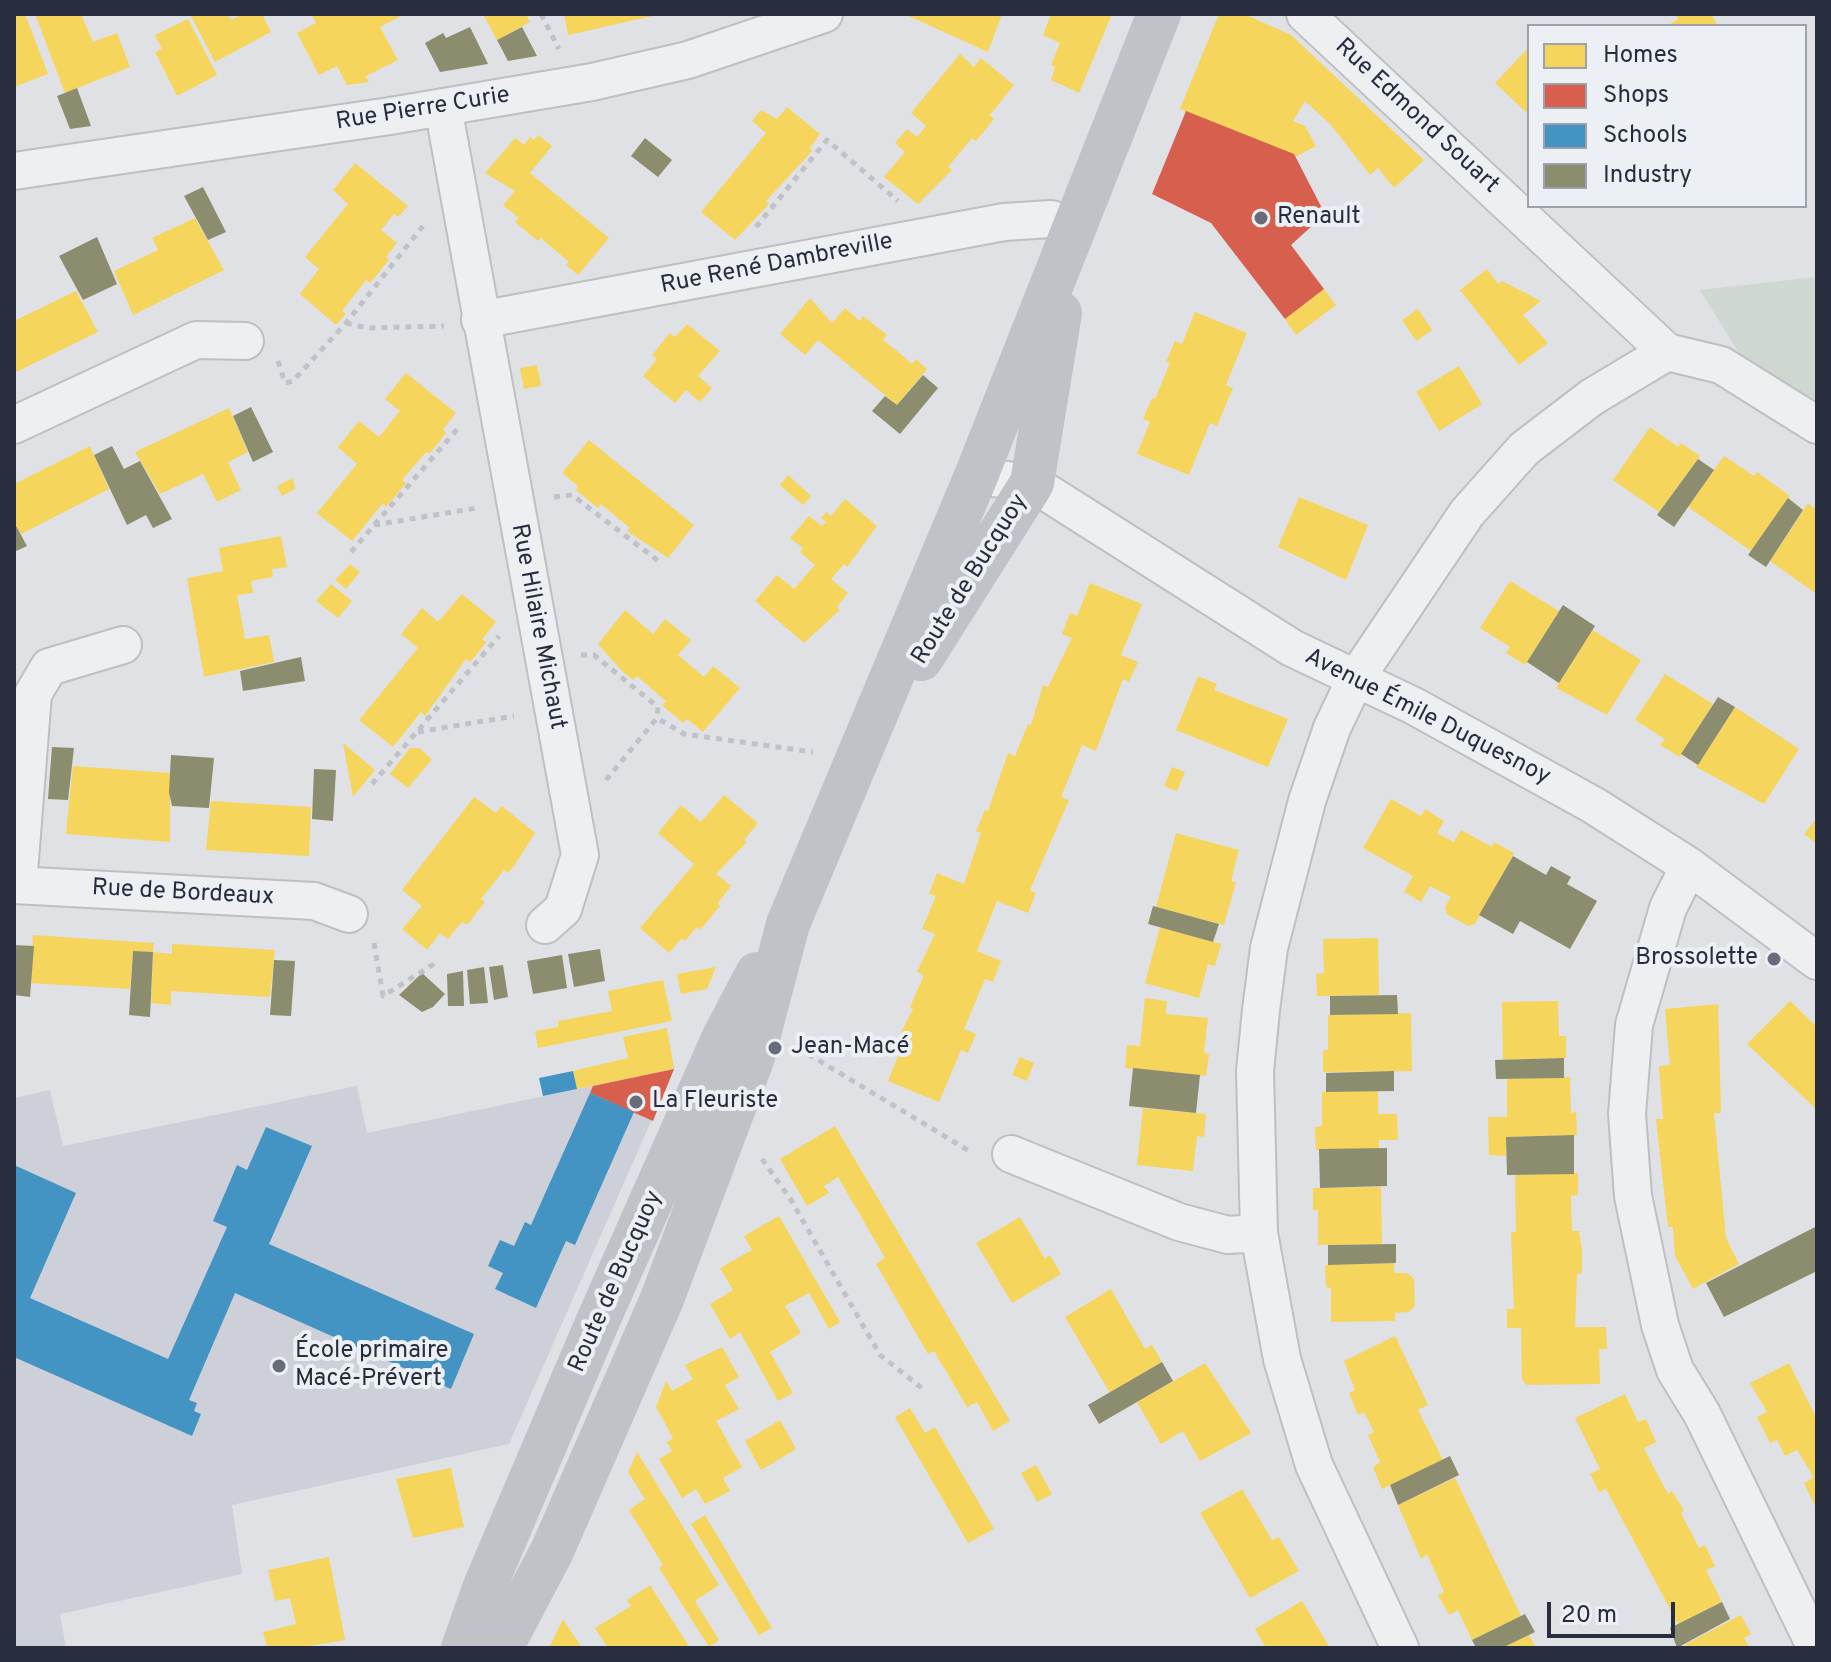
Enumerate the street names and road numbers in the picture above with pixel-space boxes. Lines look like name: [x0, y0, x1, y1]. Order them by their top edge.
street label: Rue Edmond Souart: [1328, 33, 1504, 201]
street label: Rue Pierre Curie: [334, 82, 512, 138]
street label: Rue René Dambreville: [658, 228, 896, 302]
street label: Route de Bucquoy: [907, 489, 1035, 671]
street label: Rue Hilaire Michaut: [503, 522, 571, 732]
street label: Avenue Émile Duquesnoy: [1299, 643, 1555, 793]
street label: Rue de Bordeaux: [91, 875, 275, 913]
street label: Route de Bucquoy: [564, 1187, 670, 1377]

